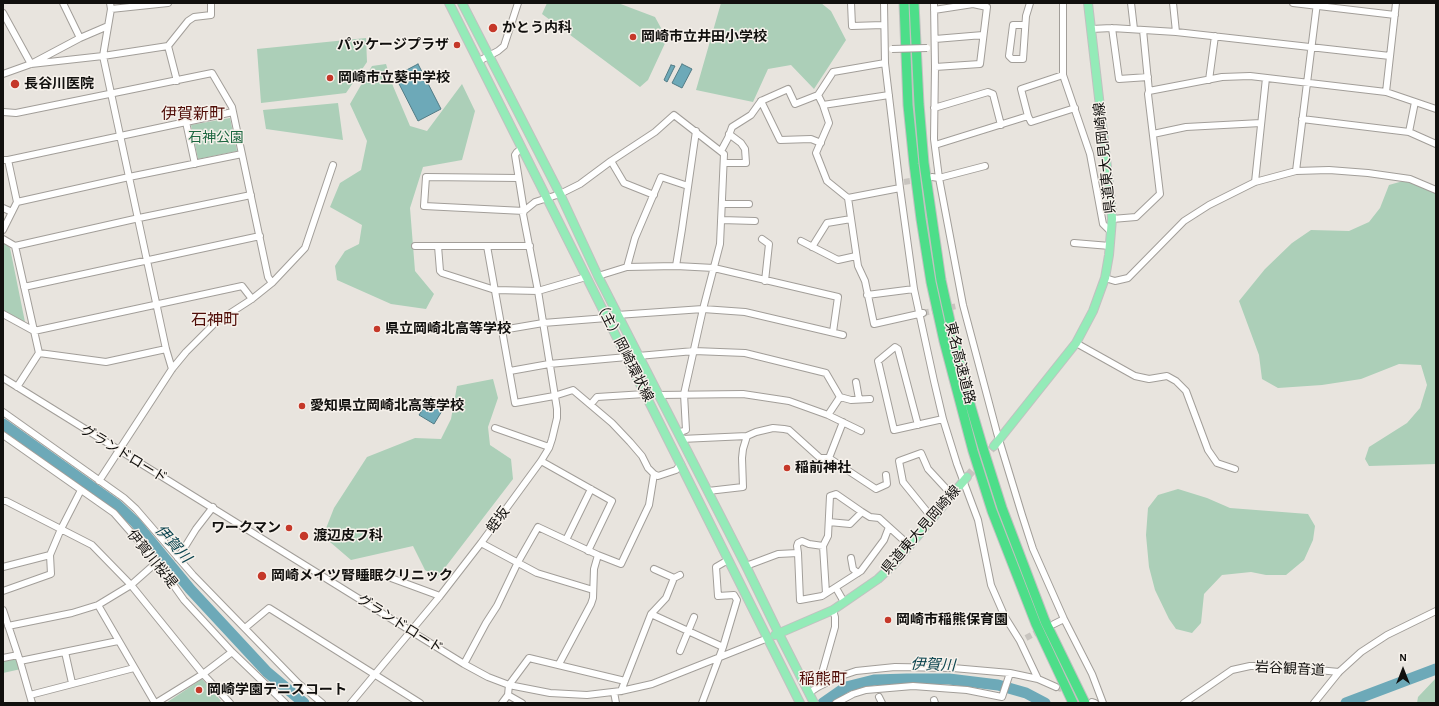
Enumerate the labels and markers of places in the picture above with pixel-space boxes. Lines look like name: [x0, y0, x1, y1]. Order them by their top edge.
place label: かとう内科: [502, 20, 572, 36]
marker: かとう内科: [487, 22, 499, 34]
place label: 岡崎市立井田小学校: [641, 29, 767, 45]
marker: 岡崎市立井田小学校: [628, 32, 638, 42]
place label: パッケージプラザ: [337, 37, 449, 53]
marker: パッケージプラザ: [452, 40, 462, 50]
place label: 岡崎市立葵中学校: [338, 70, 450, 86]
marker: 岡崎市立葵中学校: [325, 73, 335, 83]
place label: 長谷川医院: [24, 76, 94, 92]
marker: 長谷川医院: [9, 78, 21, 90]
place label: 県立岡崎北高等学校: [385, 321, 511, 337]
marker: 県立岡崎北高等学校: [372, 324, 382, 334]
place label: 愛知県立岡崎北高等学校: [310, 398, 464, 414]
marker: 愛知県立岡崎北高等学校: [297, 401, 307, 411]
place label: 稲前神社: [795, 460, 851, 476]
marker: 稲前神社: [782, 463, 792, 473]
place label: ワークマン: [211, 520, 281, 536]
marker: ワークマン: [284, 523, 294, 533]
place label: 渡辺皮フ科: [313, 528, 383, 544]
marker: 渡辺皮フ科: [298, 530, 310, 542]
place label: 岡崎メイツ腎睡眠クリニック: [271, 568, 453, 584]
marker: 岡崎メイツ腎睡眠クリニック: [256, 570, 268, 582]
place label: 岡崎市稲熊保育園: [896, 612, 1008, 628]
marker: 岡崎市稲熊保育園: [883, 615, 893, 625]
place label: 岡崎学園テニスコート: [207, 682, 347, 698]
marker: 岡崎学園テニスコート: [194, 685, 204, 695]

